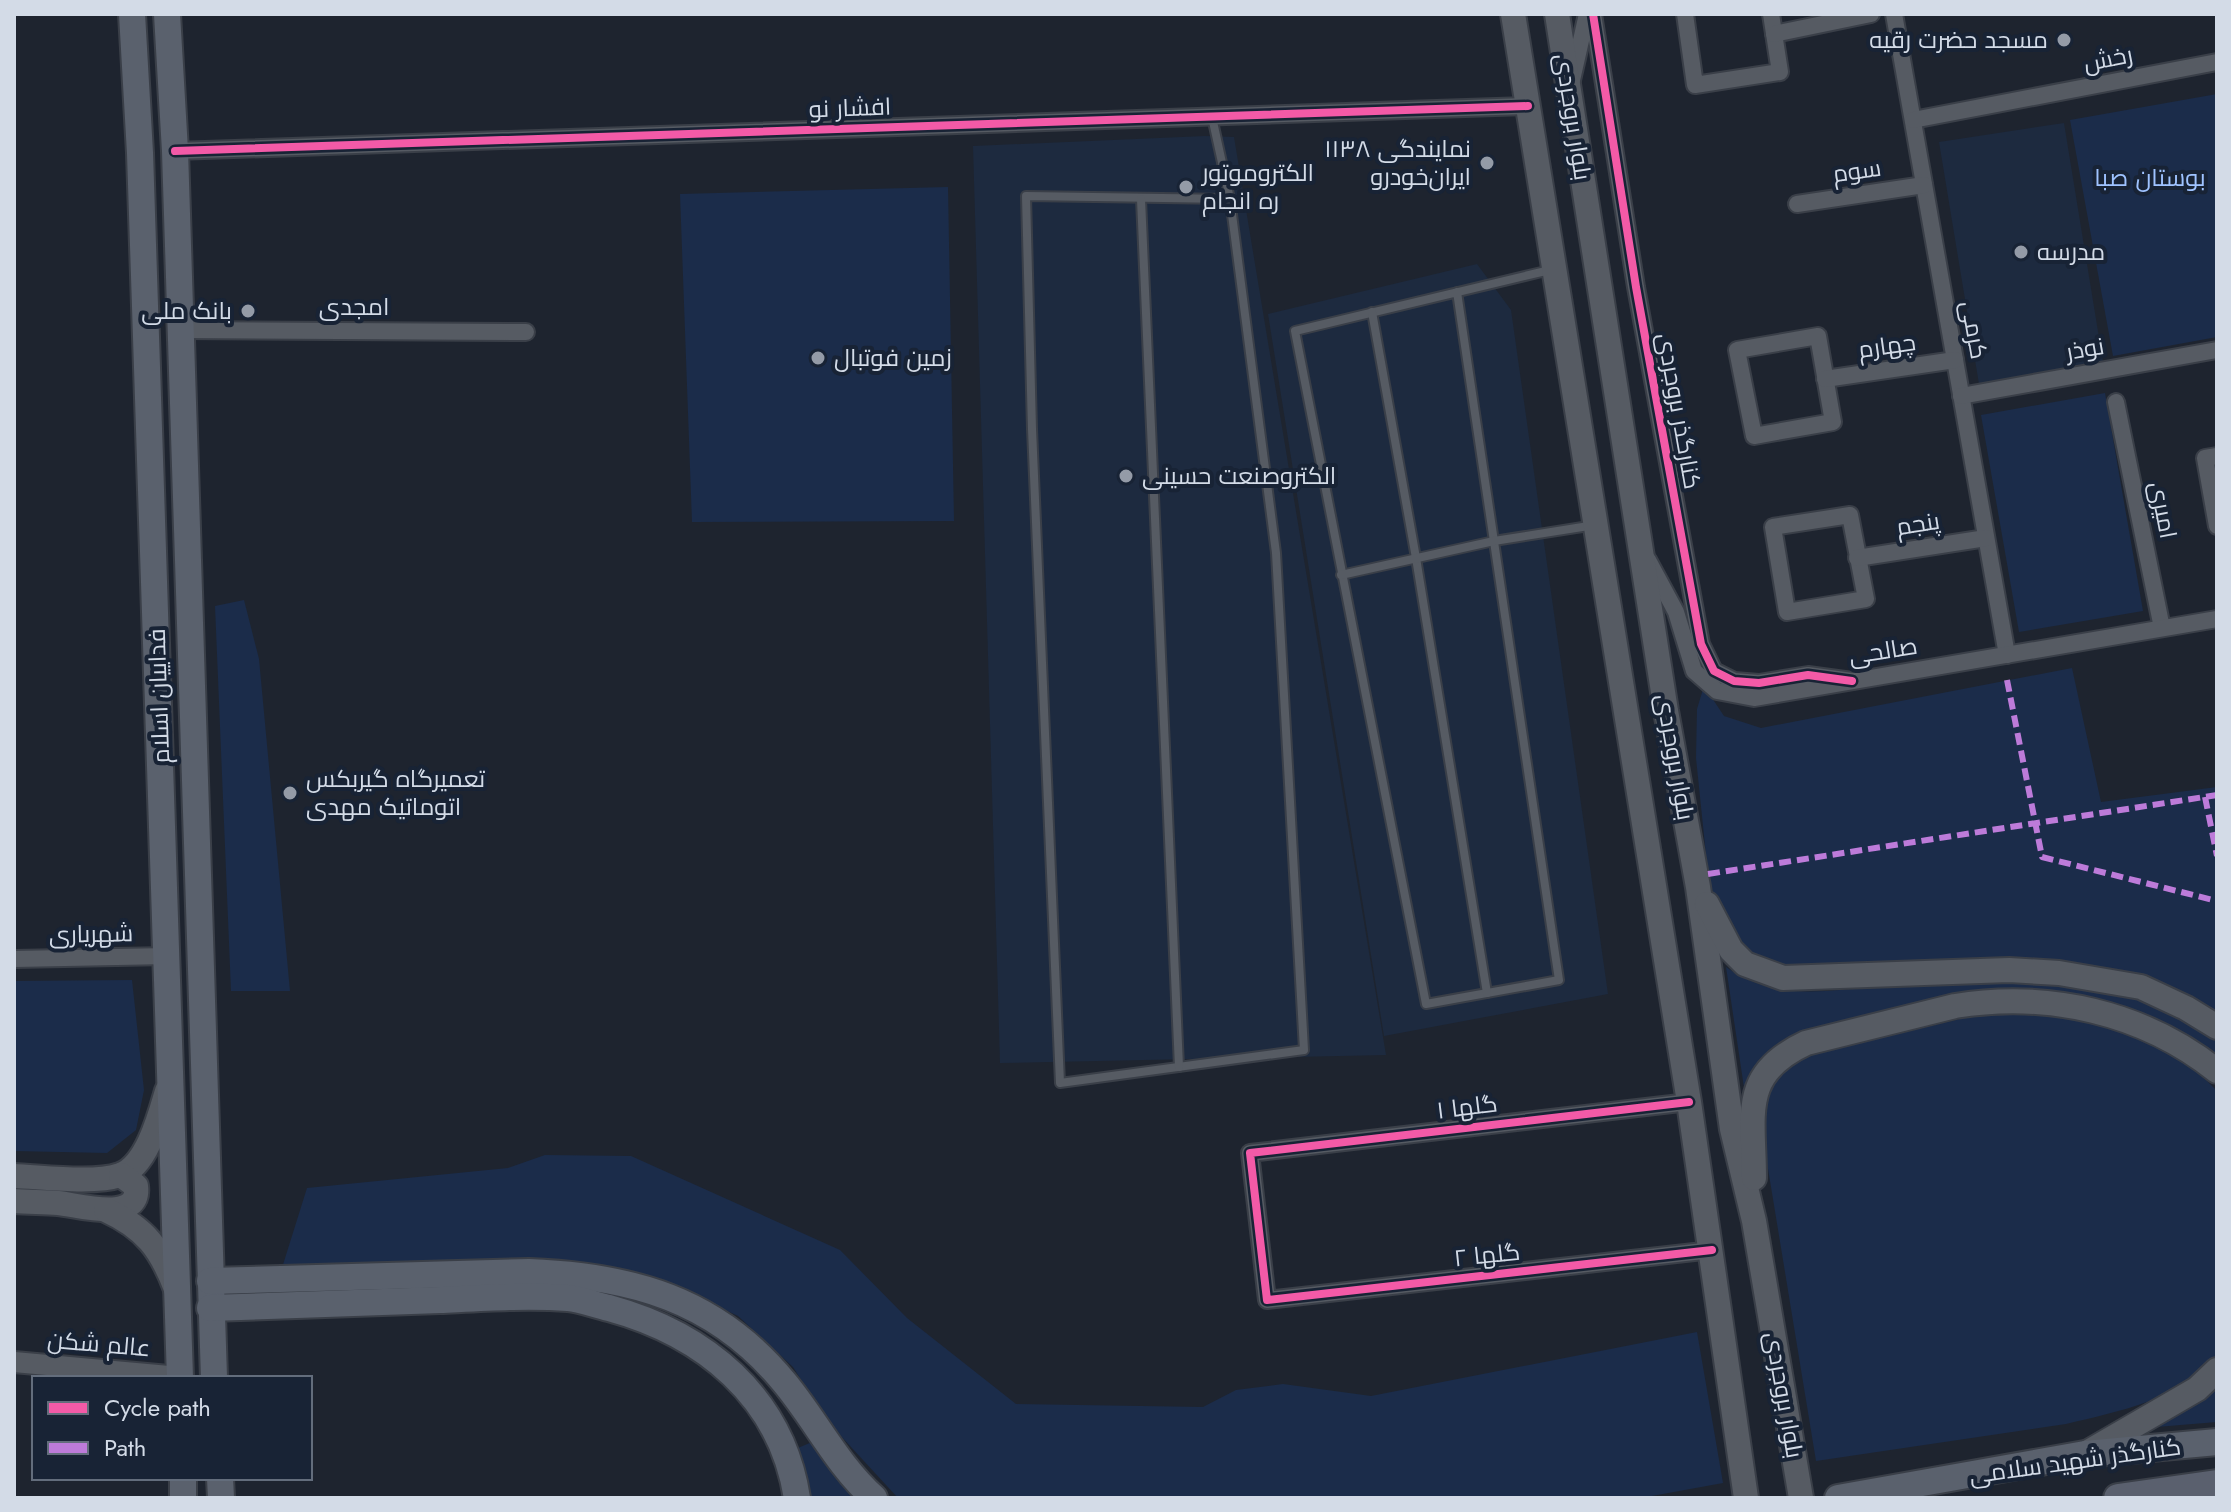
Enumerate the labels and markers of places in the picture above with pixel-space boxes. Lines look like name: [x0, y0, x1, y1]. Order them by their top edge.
place label: مسجد حضرت رقیه: [1869, 22, 2048, 57]
marker: مسجد حضرت رقیه: [2055, 31, 2073, 49]
place label: نمایندگی ۱۱۳۸ ایران‌خودرو: [1324, 131, 1471, 194]
marker: نمایندگی ۱۱۳۸ ایران‌خودرو: [1478, 154, 1496, 172]
place label: الکتروموتور ره انجام: [1200, 155, 1314, 218]
marker: الکتروموتور ره انجام: [1177, 178, 1195, 196]
place label: مدرسه: [2037, 234, 2105, 269]
marker: مدرسه: [2012, 243, 2030, 261]
place label: بانک ملی: [141, 293, 232, 328]
marker: بانک ملی: [239, 302, 257, 320]
place label: زمین فوتبال: [834, 340, 952, 375]
marker: زمین فوتبال: [809, 349, 827, 367]
place label: الکتروصنعت حسینی: [1142, 458, 1336, 493]
marker: الکتروصنعت حسینی: [1117, 467, 1135, 485]
place label: تعمیرگاه گیربکس اتوماتیک مهدی: [306, 761, 486, 824]
marker: تعمیرگاه گیربکس اتوماتیک مهدی: [281, 784, 299, 802]

